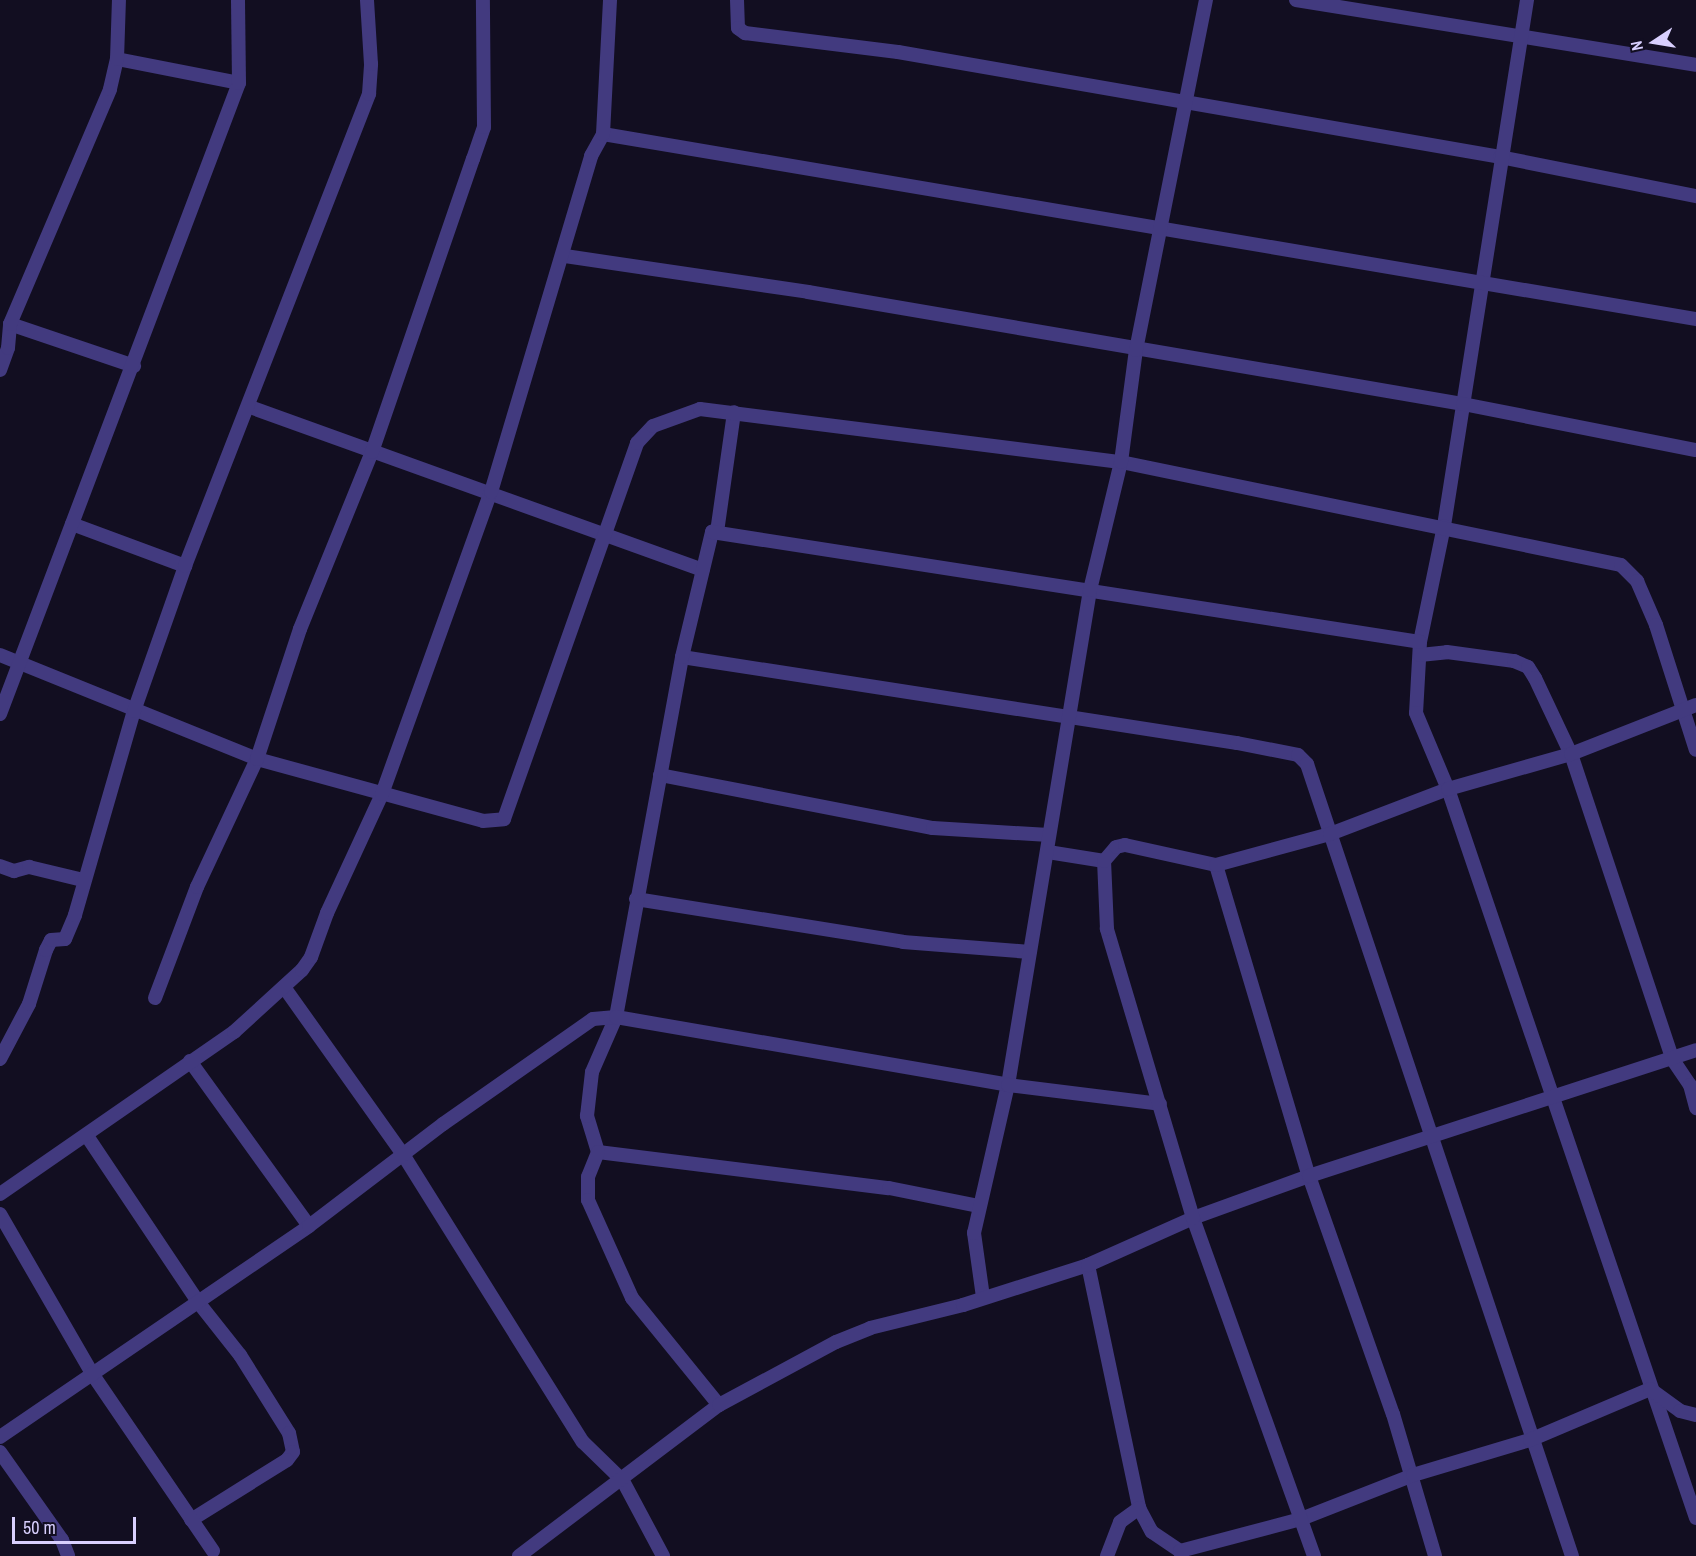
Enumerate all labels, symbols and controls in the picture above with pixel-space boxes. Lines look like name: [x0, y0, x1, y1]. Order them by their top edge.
north arrow: [1624, 12, 1684, 72]
text: N: [1625, 39, 1648, 53]
scale bar: [15, 1505, 140, 1543]
text: 50 m: [23, 1515, 56, 1540]

